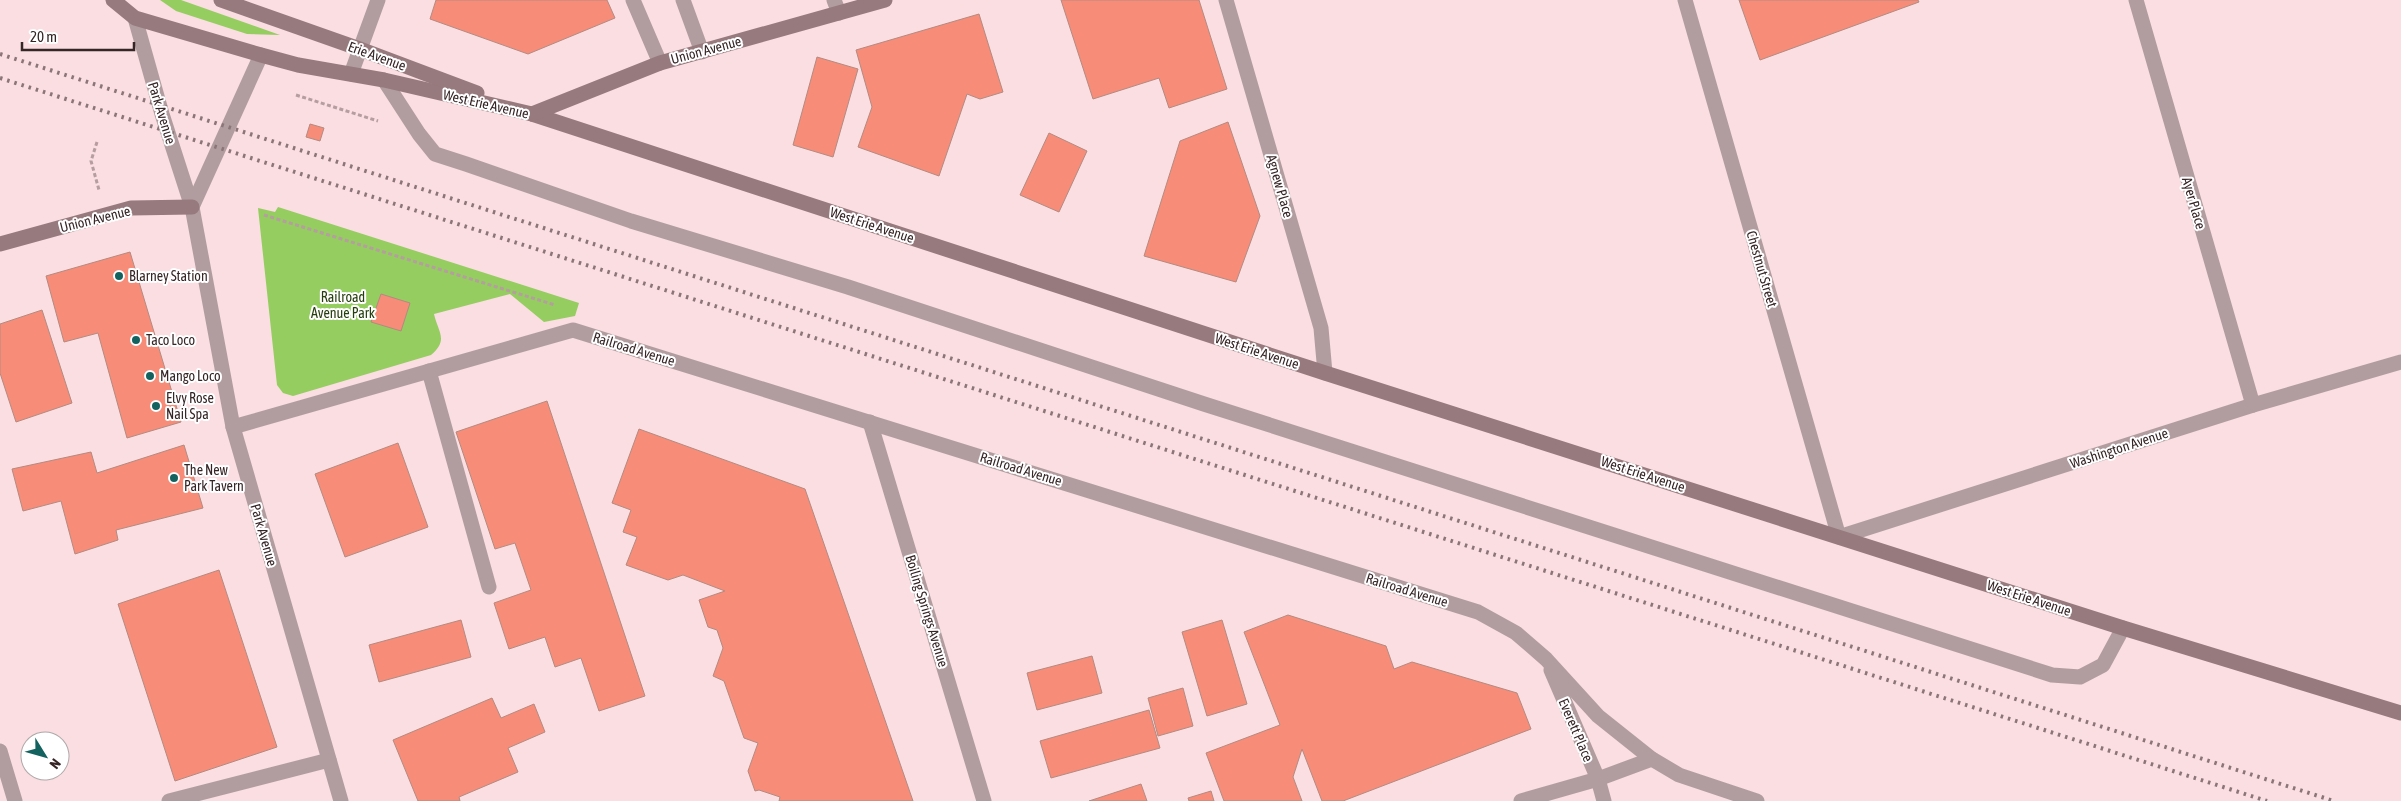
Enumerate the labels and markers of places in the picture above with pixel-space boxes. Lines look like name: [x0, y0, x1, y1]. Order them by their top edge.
place label: Blarney Station: [129, 268, 208, 284]
marker: Blarney Station: [113, 270, 125, 282]
place label: Taco Loco: [146, 332, 195, 348]
marker: Taco Loco: [130, 334, 142, 346]
place label: Mango Loco: [160, 368, 221, 384]
marker: Mango Loco: [144, 370, 156, 382]
place label: Elvy Rose Nail Spa: [166, 390, 214, 422]
marker: Elvy Rose Nail Spa: [150, 400, 162, 412]
place label: The New Park Tavern: [184, 462, 244, 494]
marker: The New Park Tavern: [168, 472, 180, 484]

